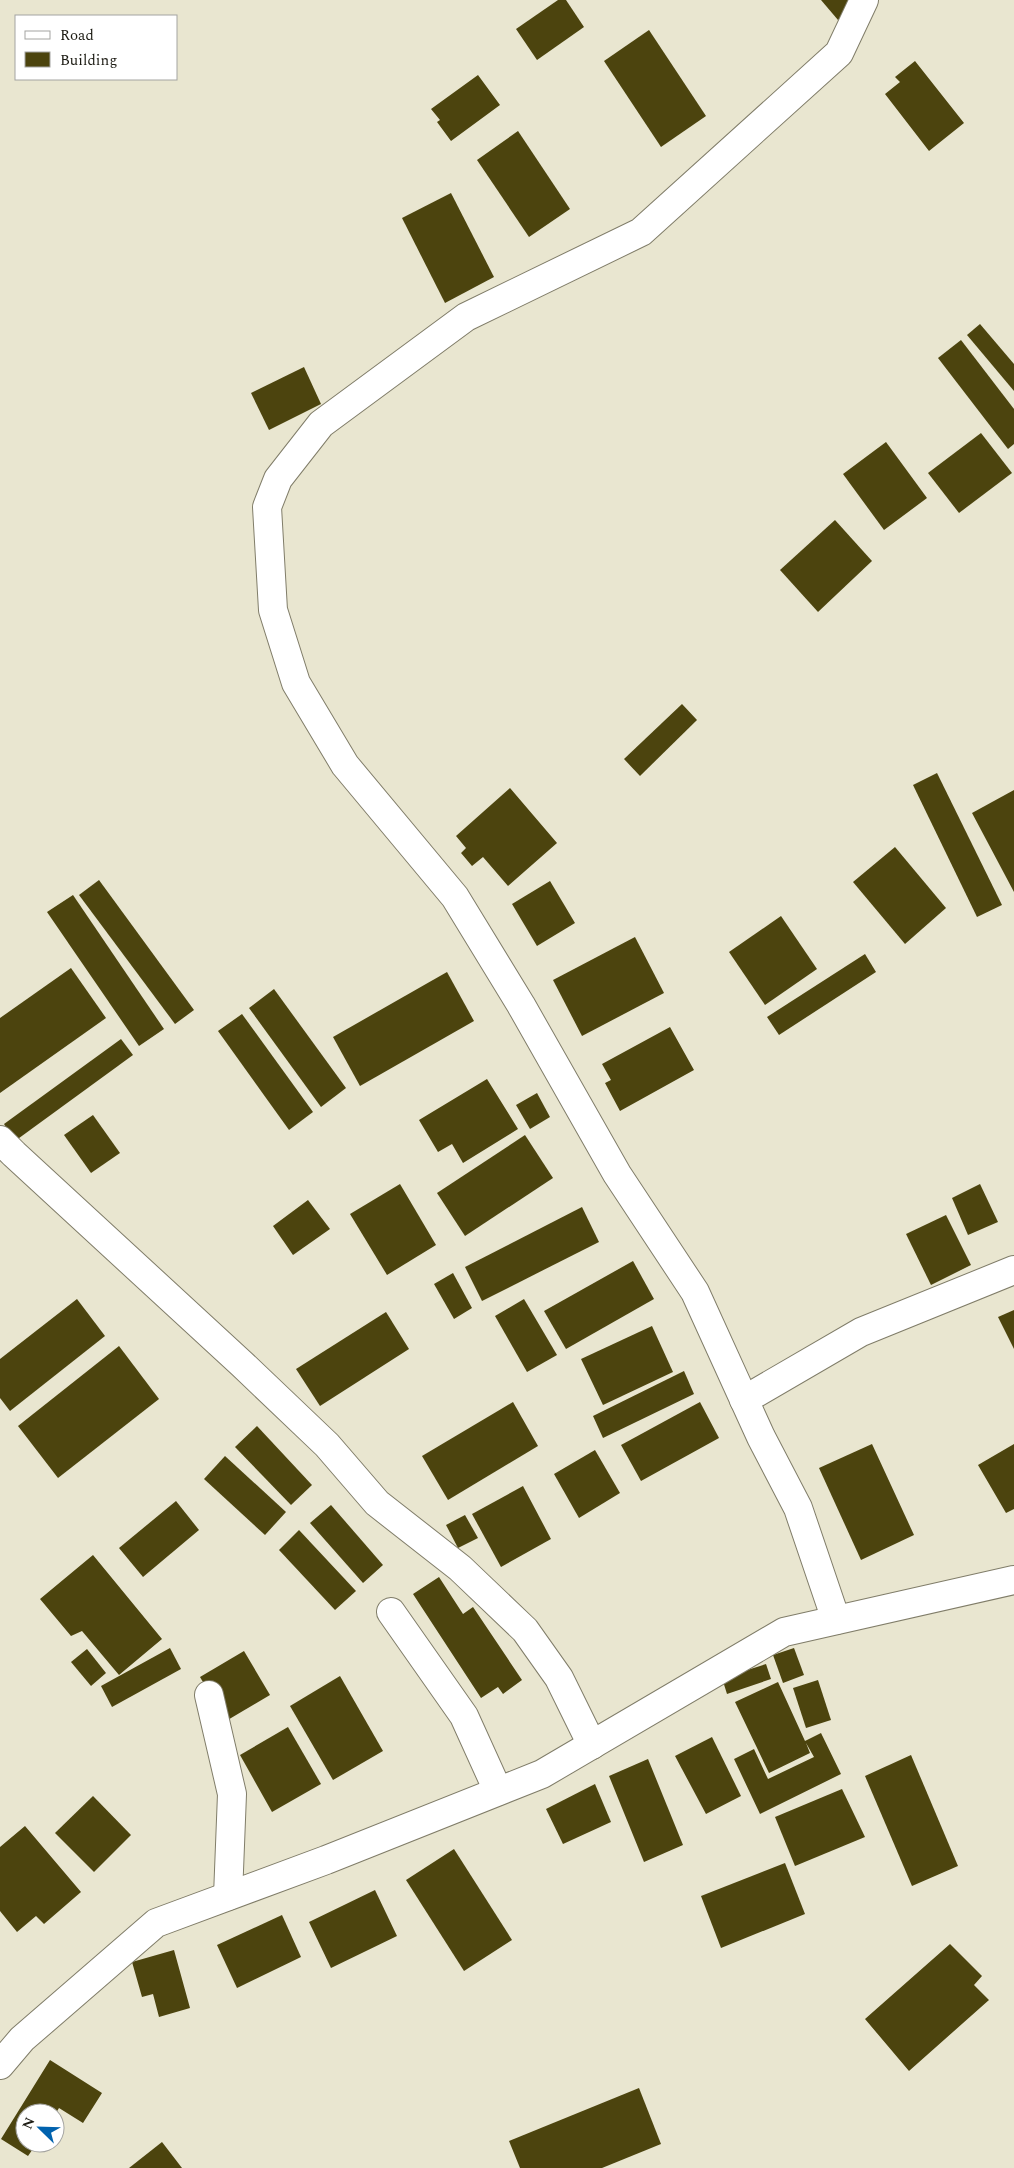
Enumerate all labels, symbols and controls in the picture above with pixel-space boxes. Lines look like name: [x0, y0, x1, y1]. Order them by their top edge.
legend: [15, 15, 178, 80]
text: Road: [60, 24, 94, 47]
text: Building: [60, 49, 117, 72]
north arrow: [15, 2103, 65, 2153]
text: N: [17, 2114, 40, 2132]

